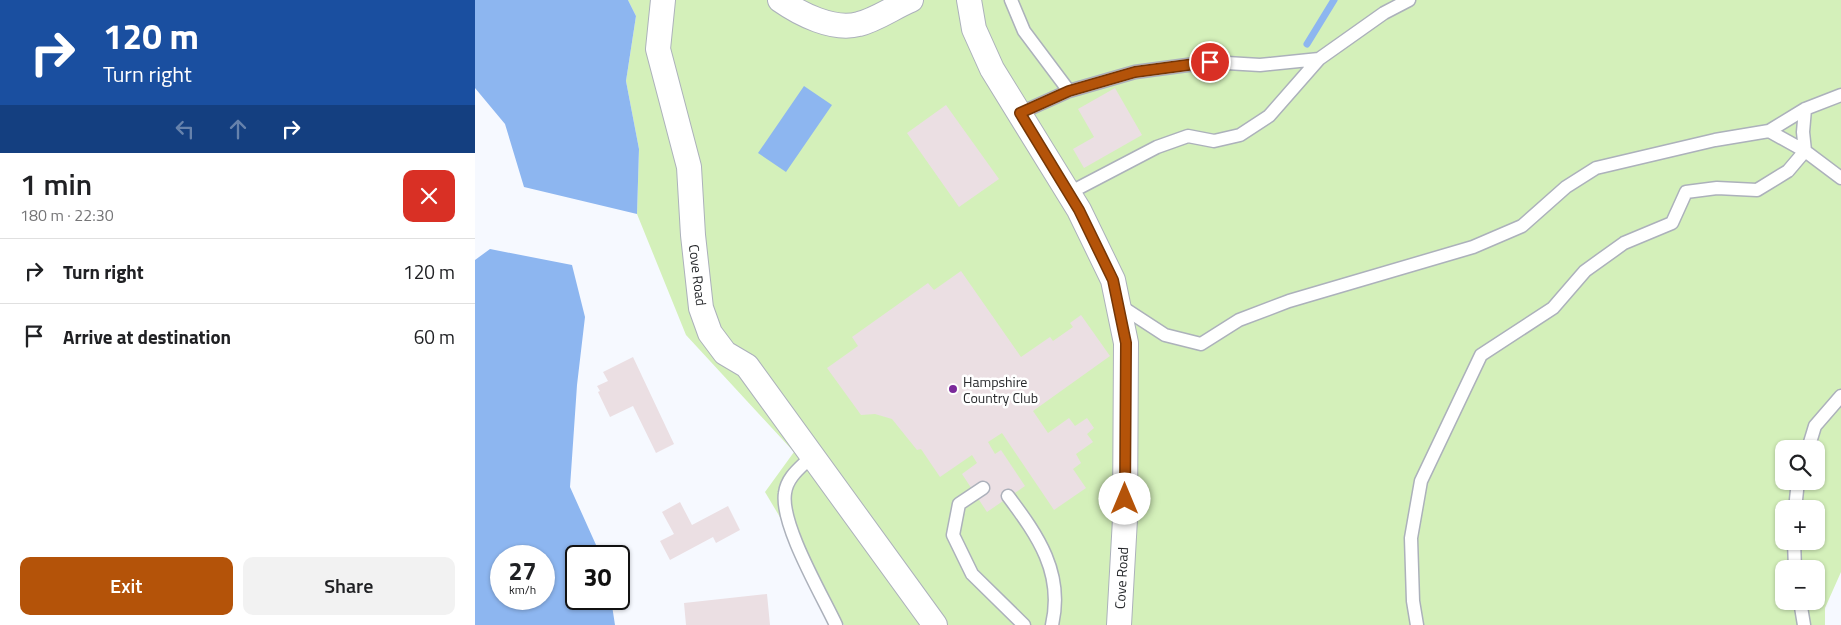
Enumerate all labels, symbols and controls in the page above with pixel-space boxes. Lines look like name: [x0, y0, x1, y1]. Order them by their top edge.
text: 120 m: [103, 9, 199, 63]
icon: right: [20, 20, 85, 85]
pin: [1189, 41, 1231, 83]
icon: arrive: [1196, 48, 1224, 76]
text: Turn right: [103, 57, 192, 91]
icon: left: [171, 115, 199, 143]
icon: ahead: [224, 115, 252, 143]
icon: right: [277, 115, 305, 143]
text: 1 min: [20, 161, 92, 207]
button: close: [403, 170, 455, 222]
text: 180 m · 22:30: [20, 203, 114, 227]
street label: Cove Road: [684, 243, 712, 307]
icon: right: [20, 257, 48, 285]
text: Turn right: [63, 257, 144, 286]
text: 120 m: [403, 257, 455, 286]
icon: arrive: [20, 322, 48, 350]
text: Arrive at destination: [63, 322, 231, 351]
text: 60 m: [414, 322, 455, 351]
place label: Hampshire Country Club: [963, 371, 1038, 408]
marker: Hampshire Country Club: [947, 383, 959, 395]
map controls: [1775, 440, 1825, 610]
button: search: [1775, 440, 1825, 490]
position arrow: [1098, 472, 1150, 524]
button: +: [1775, 500, 1825, 550]
speed limit sign: 30: [565, 545, 630, 610]
street label: Cove Road: [1109, 547, 1133, 609]
text: 27: [508, 552, 537, 590]
button: Exit: [20, 557, 233, 615]
button: Share: [243, 557, 455, 615]
button: −: [1775, 560, 1825, 610]
text: km/h: [509, 580, 536, 599]

